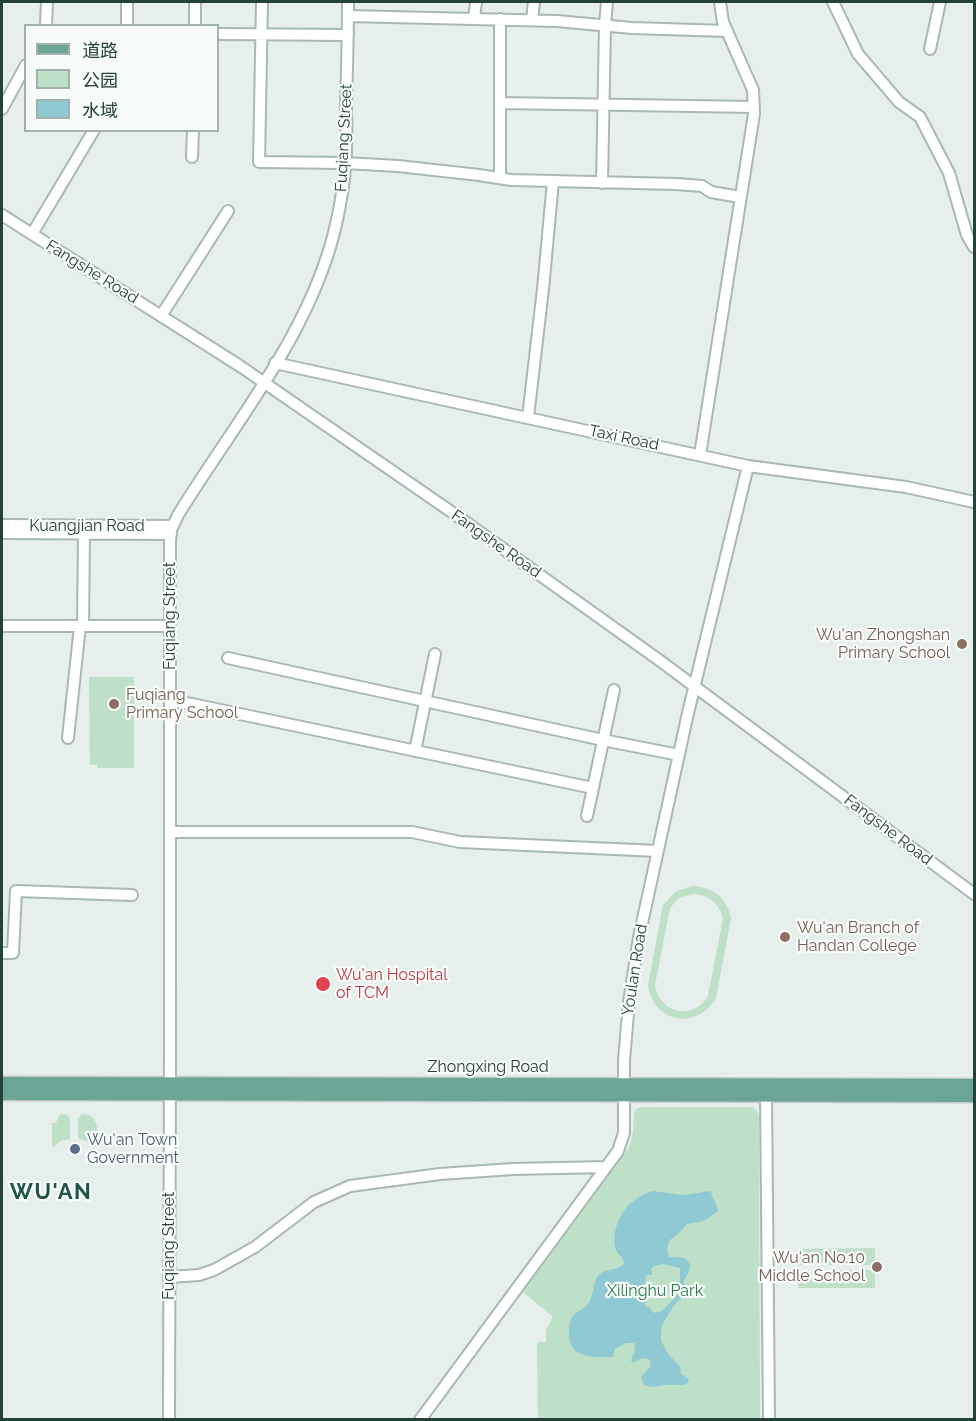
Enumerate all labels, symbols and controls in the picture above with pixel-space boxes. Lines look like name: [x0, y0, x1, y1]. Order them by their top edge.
legend: [24, 24, 219, 132]
text: 道路: [82, 40, 118, 61]
text: 公园: [82, 70, 118, 91]
street label: Fuqiang Street: [332, 84, 356, 192]
text: 水域: [82, 100, 118, 121]
street label: Fangshe Road: [42, 236, 142, 308]
street label: Taxi Road: [587, 421, 661, 455]
street label: Fangshe Road: [447, 506, 545, 582]
street label: Kuangjian Road: [29, 516, 145, 536]
street label: Fuqiang Street: [160, 562, 180, 670]
place label: Wu'an Zhongshan Primary School: [816, 625, 950, 663]
marker: Wu'an Zhongshan Primary School: [955, 637, 969, 651]
place label: Fuqiang Primary School: [126, 685, 238, 723]
marker: Fuqiang Primary School: [107, 697, 121, 711]
street label: Fangshe Road: [840, 791, 936, 869]
place label: Wu'an Branch of Handan College: [797, 918, 919, 956]
street label: Youlan Road: [618, 923, 652, 1017]
marker: Wu'an Branch of Handan College: [778, 930, 792, 944]
place label: Wu'an Hospital of TCM: [336, 965, 448, 1003]
marker: Wu'an Hospital of TCM: [314, 975, 332, 993]
street label: Zhongxing Road: [427, 1057, 549, 1077]
place label: Wu'an Town Government: [87, 1130, 179, 1168]
marker: Wu'an Town Government: [68, 1142, 82, 1156]
district label: WU'AN: [10, 1179, 92, 1205]
street label: Fuqiang Street: [159, 1192, 179, 1300]
place label: Wu'an No.10 Middle School: [759, 1248, 865, 1286]
marker: Wu'an No.10 Middle School: [870, 1260, 884, 1274]
park label: Xilinghu Park: [607, 1281, 703, 1301]

